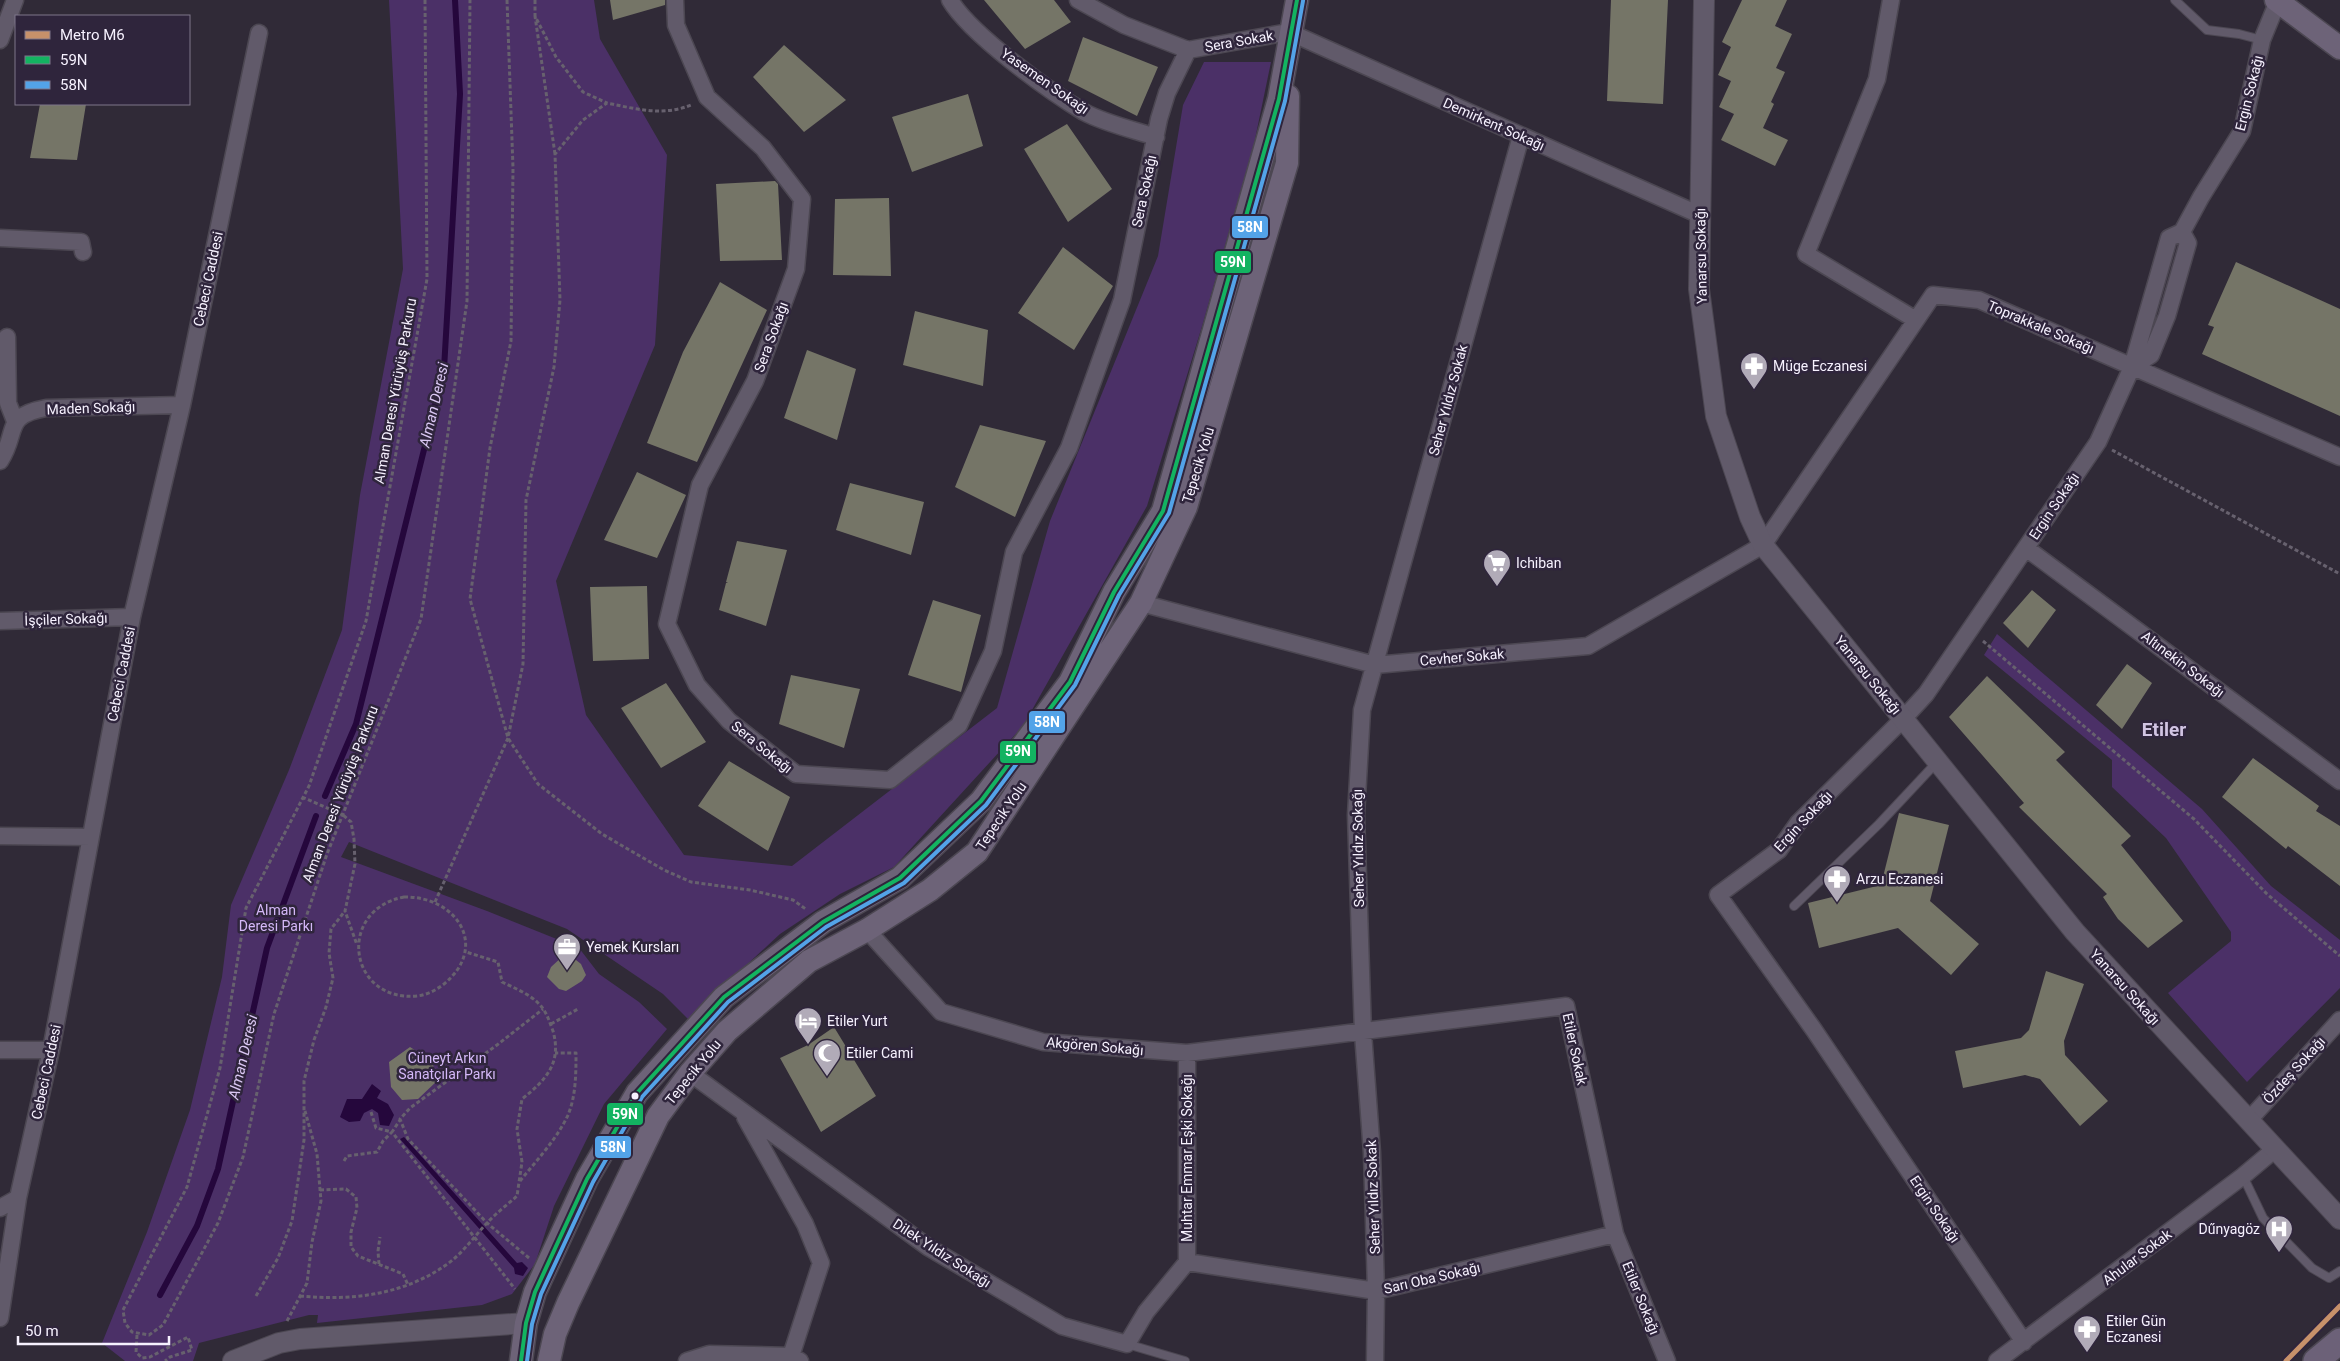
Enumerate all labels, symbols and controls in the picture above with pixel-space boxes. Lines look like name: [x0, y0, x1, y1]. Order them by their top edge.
legend: [15, 15, 190, 105]
text: Metro M6: [60, 26, 125, 44]
street label: Sera Sokak: [1203, 27, 1275, 55]
street label: Yasemen Sokağı: [998, 45, 1092, 117]
text: 59N: [60, 51, 88, 69]
street label: Ergin Sokağı: [2232, 54, 2266, 132]
text: 58N: [60, 76, 88, 94]
street label: Demirkent Sokağı: [1441, 94, 1547, 154]
street label: Sera Sokağı: [1129, 153, 1159, 229]
street label: Yanarsu Sokağı: [1692, 208, 1710, 304]
line badge: 58N: [1231, 215, 1269, 239]
text: 58N: [1237, 219, 1263, 235]
street label: Cebeci Caddesi: [190, 230, 226, 328]
line badge: 59N: [1214, 250, 1252, 274]
text: 59N: [1220, 254, 1246, 270]
street label: Alman Deresi Yürüyüş Parkuru: [371, 297, 419, 485]
street label: Toprakkale Sokağı: [1985, 297, 2097, 357]
street label: Sera Sokağı: [751, 300, 791, 374]
street label: Seher Yıldız Sokak: [1425, 342, 1471, 457]
pharmacy icon: Müge Eczanesi: [1739, 351, 1769, 390]
place label: Müge Eczanesi: [1773, 358, 1867, 374]
water label: Alman Deresi: [415, 361, 453, 450]
street label: Maden Sokağı: [46, 398, 136, 418]
street label: Tepecik Yolu: [1179, 425, 1217, 505]
street label: Ergin Sokağı: [2026, 469, 2082, 543]
supermarket icon: Ichiban: [1482, 548, 1512, 587]
place label: Ichiban: [1516, 555, 1561, 571]
street label: İşçiler Sokağı: [24, 610, 108, 628]
street label: Cebeci Caddesi: [104, 625, 138, 723]
street label: Altınekin Sokağı: [2138, 628, 2228, 700]
street label: Yanarsu Sokağı: [1831, 633, 1905, 717]
street label: Cevher Sokak: [1419, 645, 1506, 669]
street label: Alman Deresi Yürüyüş Parkuru: [299, 703, 381, 885]
line badge: 58N: [1028, 710, 1066, 734]
text: 58N: [1034, 714, 1060, 730]
street label: Sera Sokağı: [728, 718, 796, 776]
district label: Etiler: [2142, 718, 2186, 741]
line badge: 59N: [999, 740, 1037, 764]
text: 59N: [1005, 743, 1031, 759]
street label: Tepecik Yolu: [972, 779, 1030, 853]
street label: Ergin Sokağı: [1771, 787, 1835, 855]
street label: Seher Yıldız Sokağı: [1349, 789, 1367, 907]
pharmacy icon: Arzu Eczanesi: [1822, 864, 1852, 903]
place label: Arzu Eczanesi: [1856, 871, 1944, 887]
park label: Alman Deresi Parkı: [239, 902, 313, 934]
office icon: Yemek Kursları: [552, 932, 582, 971]
place label: Yemek Kursları: [586, 939, 679, 955]
street label: Yanarsu Sokağı: [2087, 946, 2163, 1028]
hotel icon: Etiler Yurt: [793, 1006, 823, 1045]
street label: Etiler Sokak: [1560, 1012, 1591, 1087]
water label: Alman Deresi: [224, 1013, 262, 1102]
place label: Etiler Yurt: [827, 1013, 888, 1029]
street label: Cebeci Caddesi: [28, 1023, 64, 1121]
street label: Özdeş Sokağı: [2260, 1033, 2328, 1107]
street label: Akgören Sokağı: [1046, 1034, 1144, 1058]
street label: Tepecik Yolu: [662, 1036, 724, 1108]
mosque icon: Etiler Cami: [812, 1038, 842, 1077]
place label: Etiler Cami: [846, 1045, 913, 1061]
park label: Cüneyt Arkın Sanatçılar Parkı: [398, 1050, 496, 1082]
street label: Muhtar Emmar Eşki Sokağı: [1179, 1074, 1195, 1242]
unlabelled marker: [630, 1091, 640, 1101]
line badge: 59N: [606, 1102, 644, 1126]
text: 59N: [612, 1106, 638, 1122]
line badge: 58N: [594, 1135, 632, 1159]
text: 58N: [600, 1139, 626, 1155]
street label: Seher Yıldız Sokak: [1363, 1139, 1383, 1254]
street label: Ergin Sokağı: [1907, 1172, 1963, 1246]
hospital icon: Dűnyagöz: [2264, 1214, 2294, 1253]
street label: Dilek Yıldız Sokağı: [890, 1215, 994, 1291]
place label: Dűnyagöz: [2199, 1221, 2260, 1237]
street label: Ahular Sokak: [2099, 1225, 2175, 1288]
street label: Sarı Oba Sokağı: [1382, 1259, 1482, 1297]
street label: Etiler Sokağı: [1619, 1259, 1663, 1337]
place label: Etiler Gün Eczanesi: [2106, 1313, 2166, 1345]
scale bar: [18, 1314, 169, 1346]
pharmacy icon: Etiler Gün Eczanesi: [2072, 1314, 2102, 1353]
text: 50 m: [25, 1322, 59, 1340]

